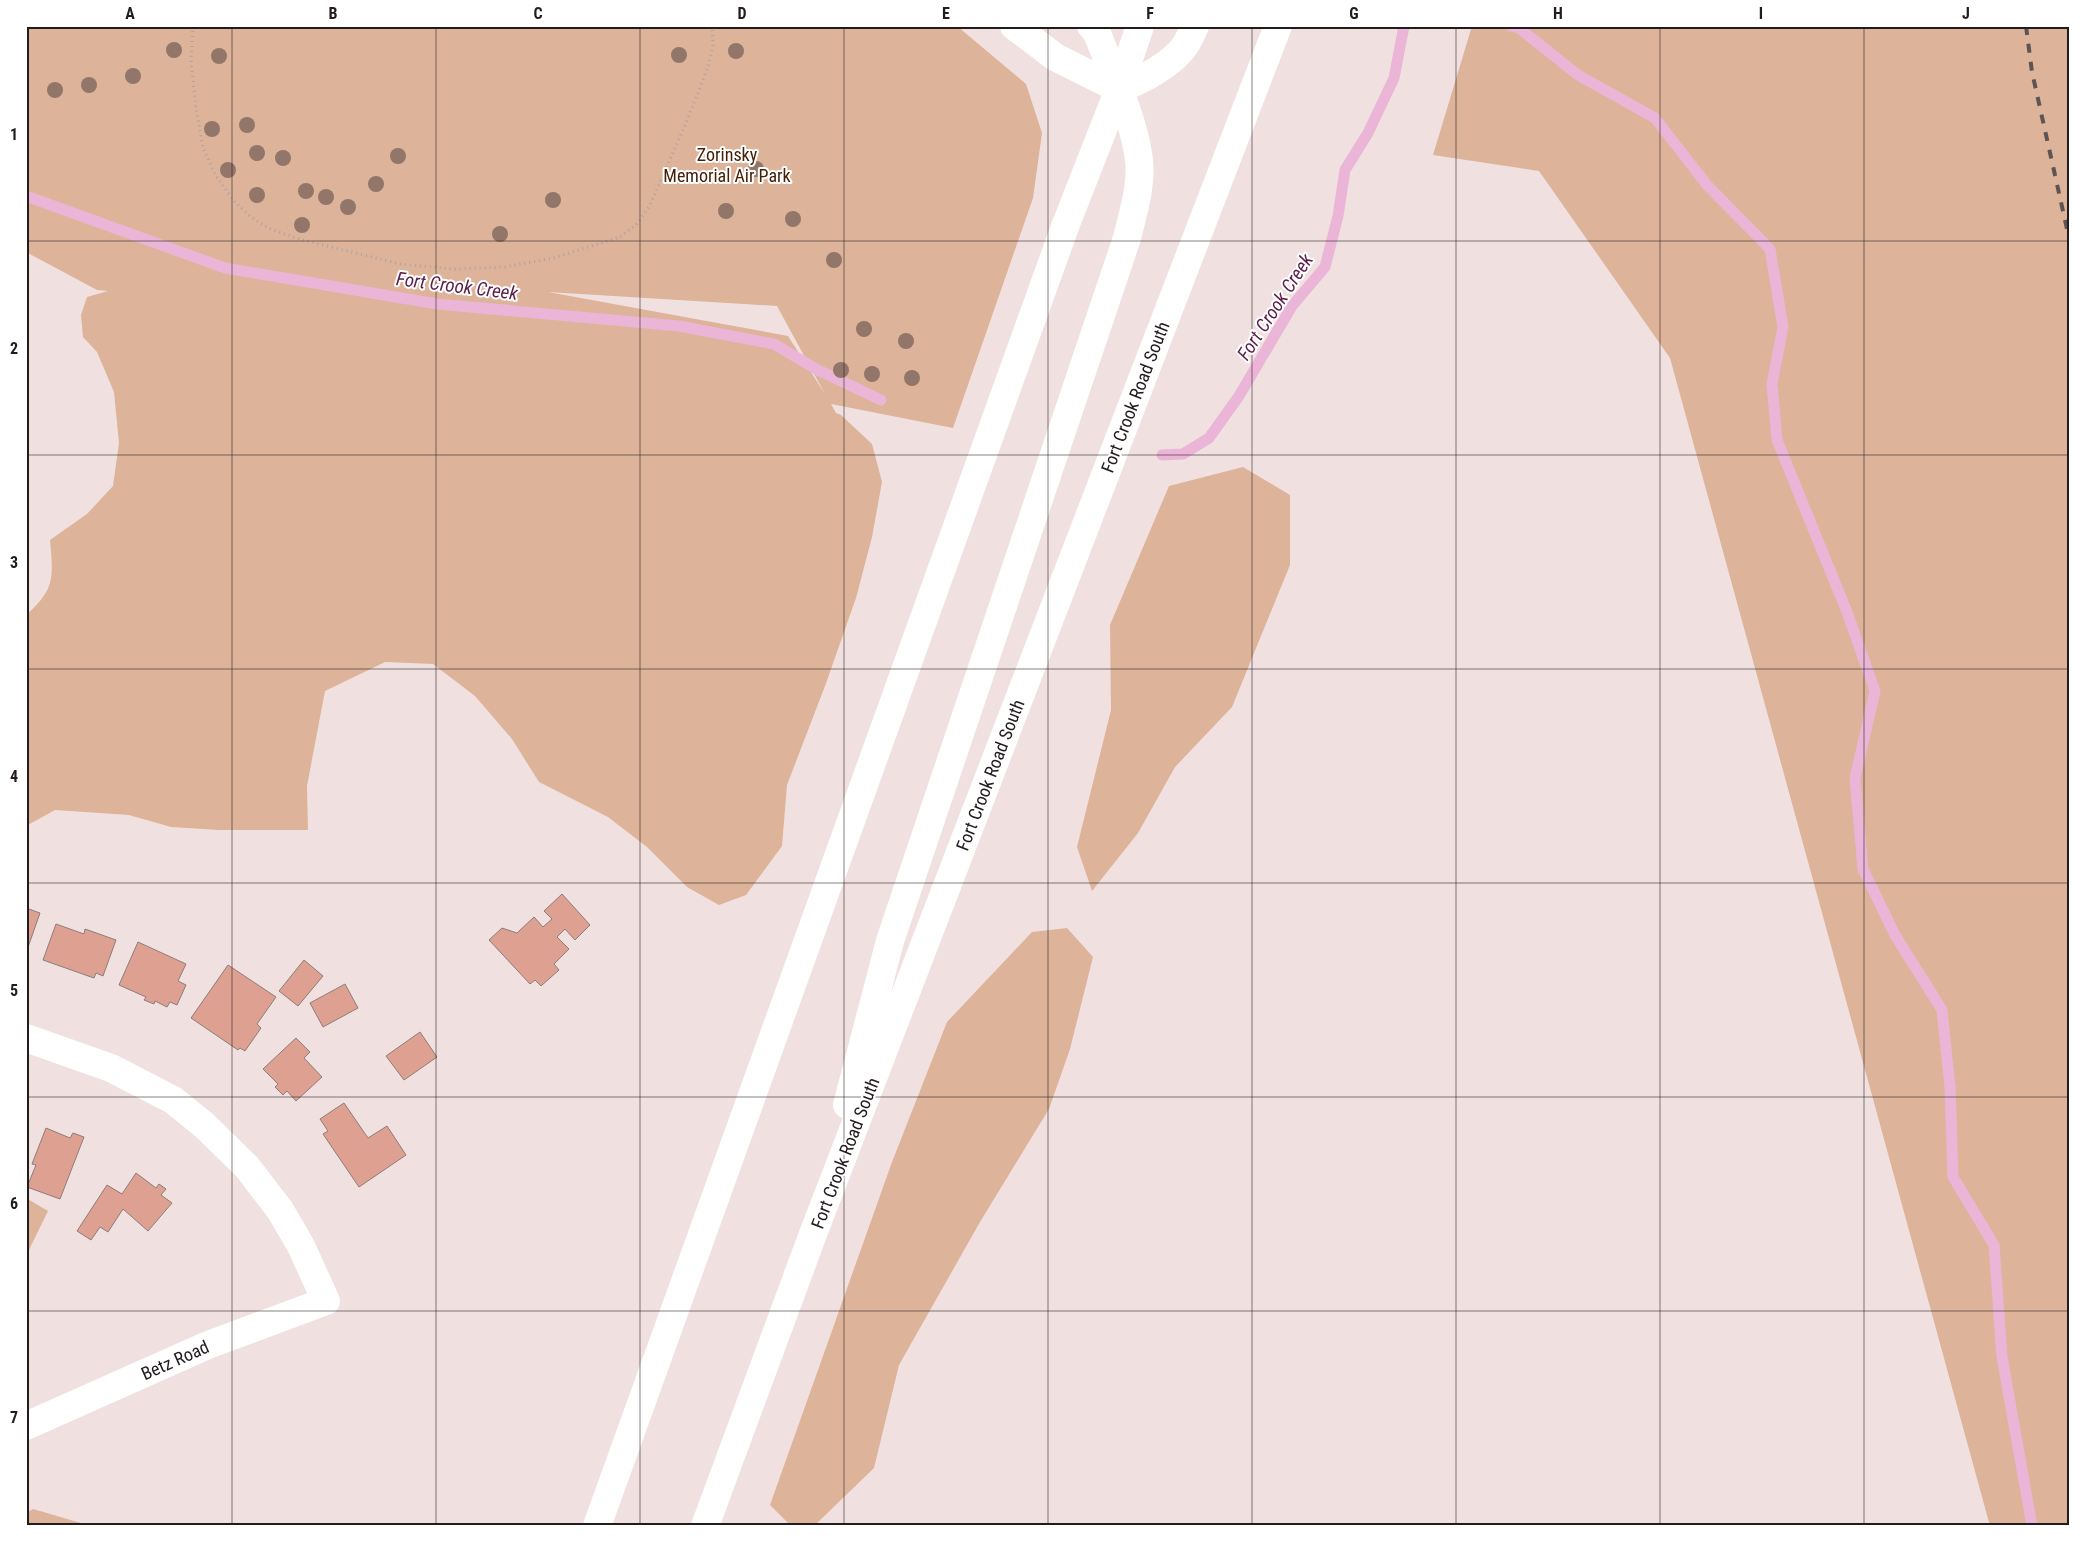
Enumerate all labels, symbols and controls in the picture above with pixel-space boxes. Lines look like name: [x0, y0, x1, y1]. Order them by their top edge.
text: A: [125, 4, 135, 23]
text: B: [329, 4, 338, 23]
text: C: [533, 4, 543, 23]
text: D: [737, 4, 747, 23]
text: E: [942, 4, 950, 23]
text: F: [1146, 4, 1154, 23]
text: G: [1349, 4, 1359, 23]
text: H: [1553, 4, 1563, 23]
text: I: [1759, 4, 1763, 23]
text: J: [1962, 4, 1970, 23]
text: 1: [10, 125, 18, 144]
park label: Zorinsky Memorial Air Park: [663, 144, 791, 186]
water label: Fort Crook Creek: [1232, 249, 1318, 365]
water label: Fort Crook Creek: [395, 267, 520, 305]
street label: Fort Crook Road South: [1097, 319, 1173, 475]
text: 2: [10, 339, 18, 358]
text: 3: [10, 553, 18, 572]
street label: Fort Crook Road South: [952, 697, 1028, 853]
text: 4: [10, 767, 18, 786]
text: 5: [10, 981, 18, 1000]
street label: Fort Crook Road South: [807, 1075, 883, 1231]
text: 6: [10, 1194, 18, 1213]
street label: Betz Road: [138, 1336, 212, 1384]
text: 7: [10, 1408, 18, 1427]

